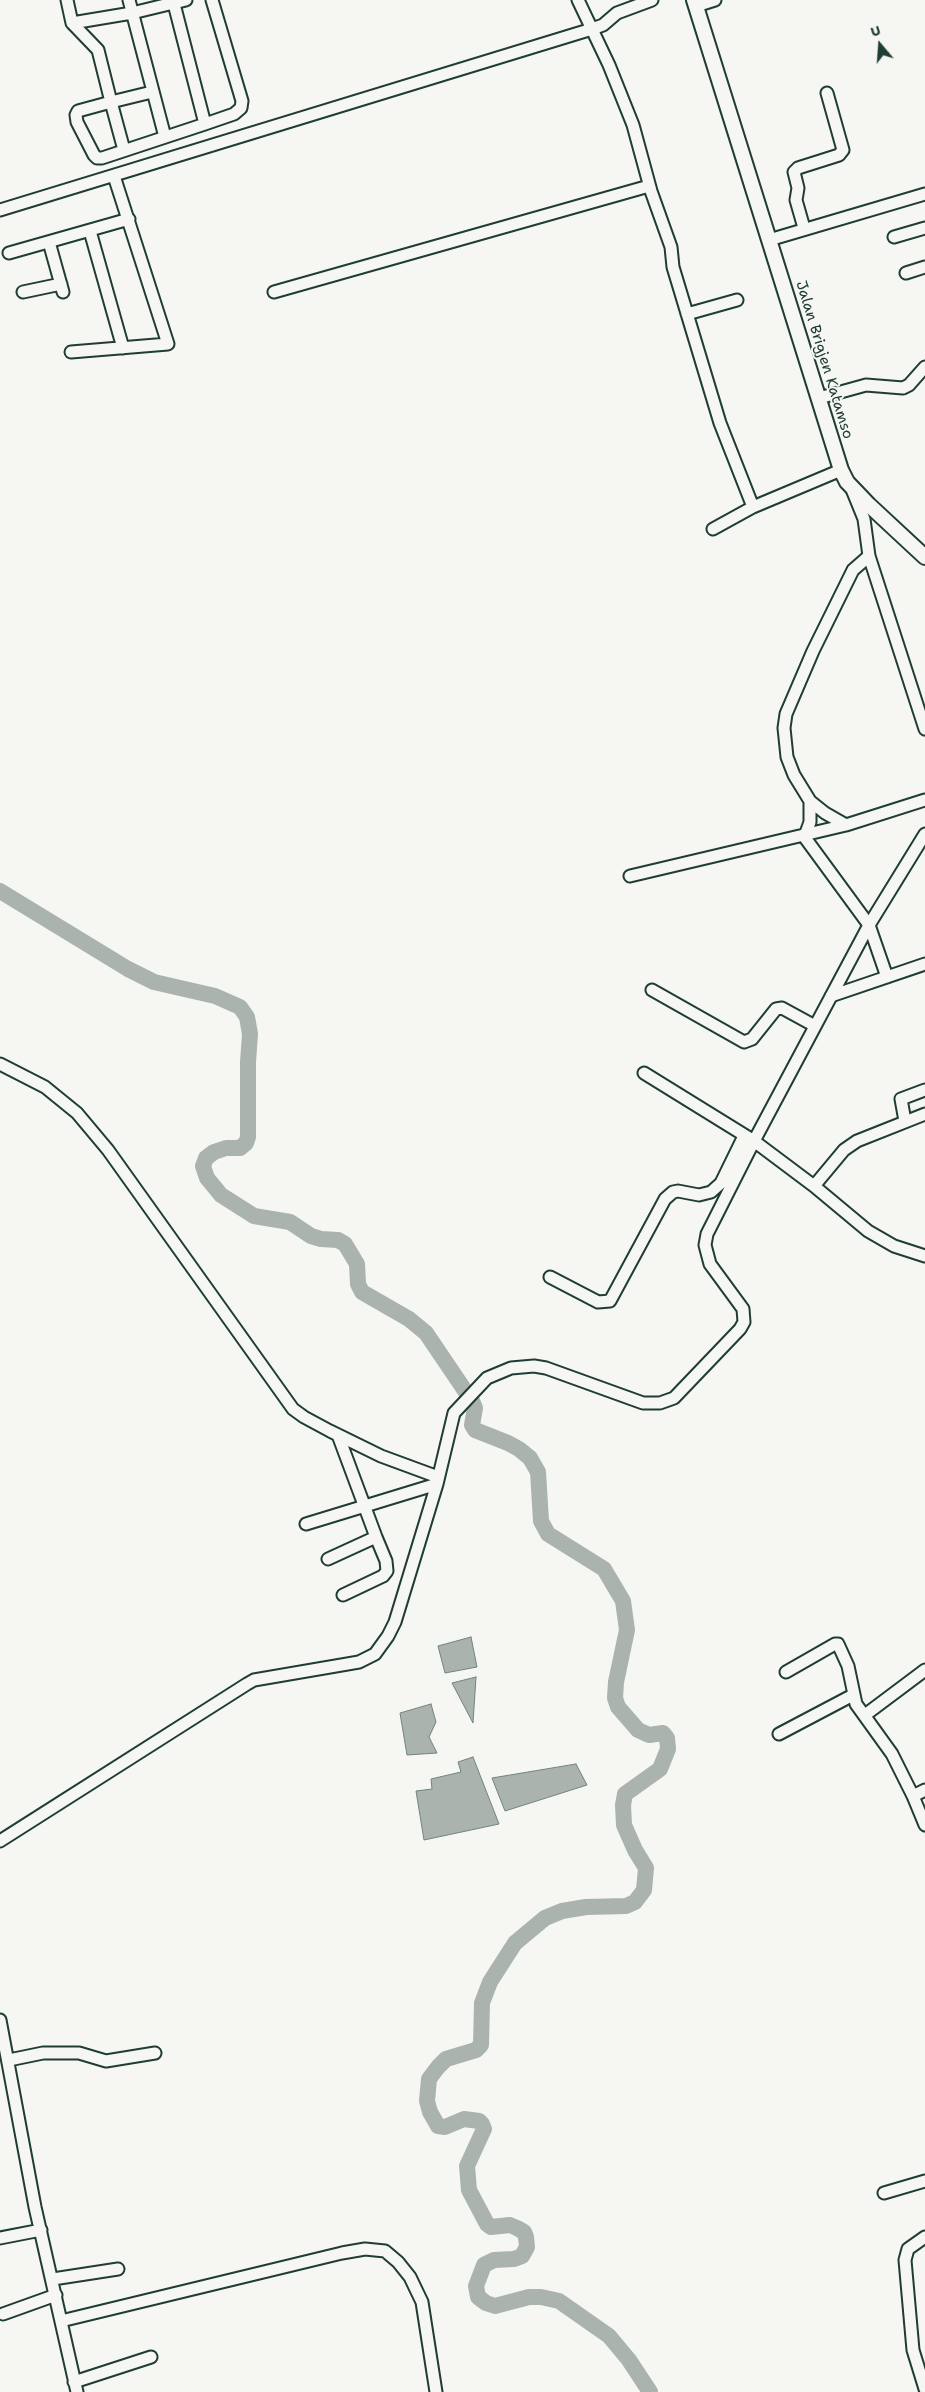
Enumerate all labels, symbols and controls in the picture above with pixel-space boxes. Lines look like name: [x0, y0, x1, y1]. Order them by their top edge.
north arrow: [855, 20, 905, 70]
text: U: [868, 21, 883, 41]
street label: Jalan Brigjen Katamso: [791, 279, 857, 441]

